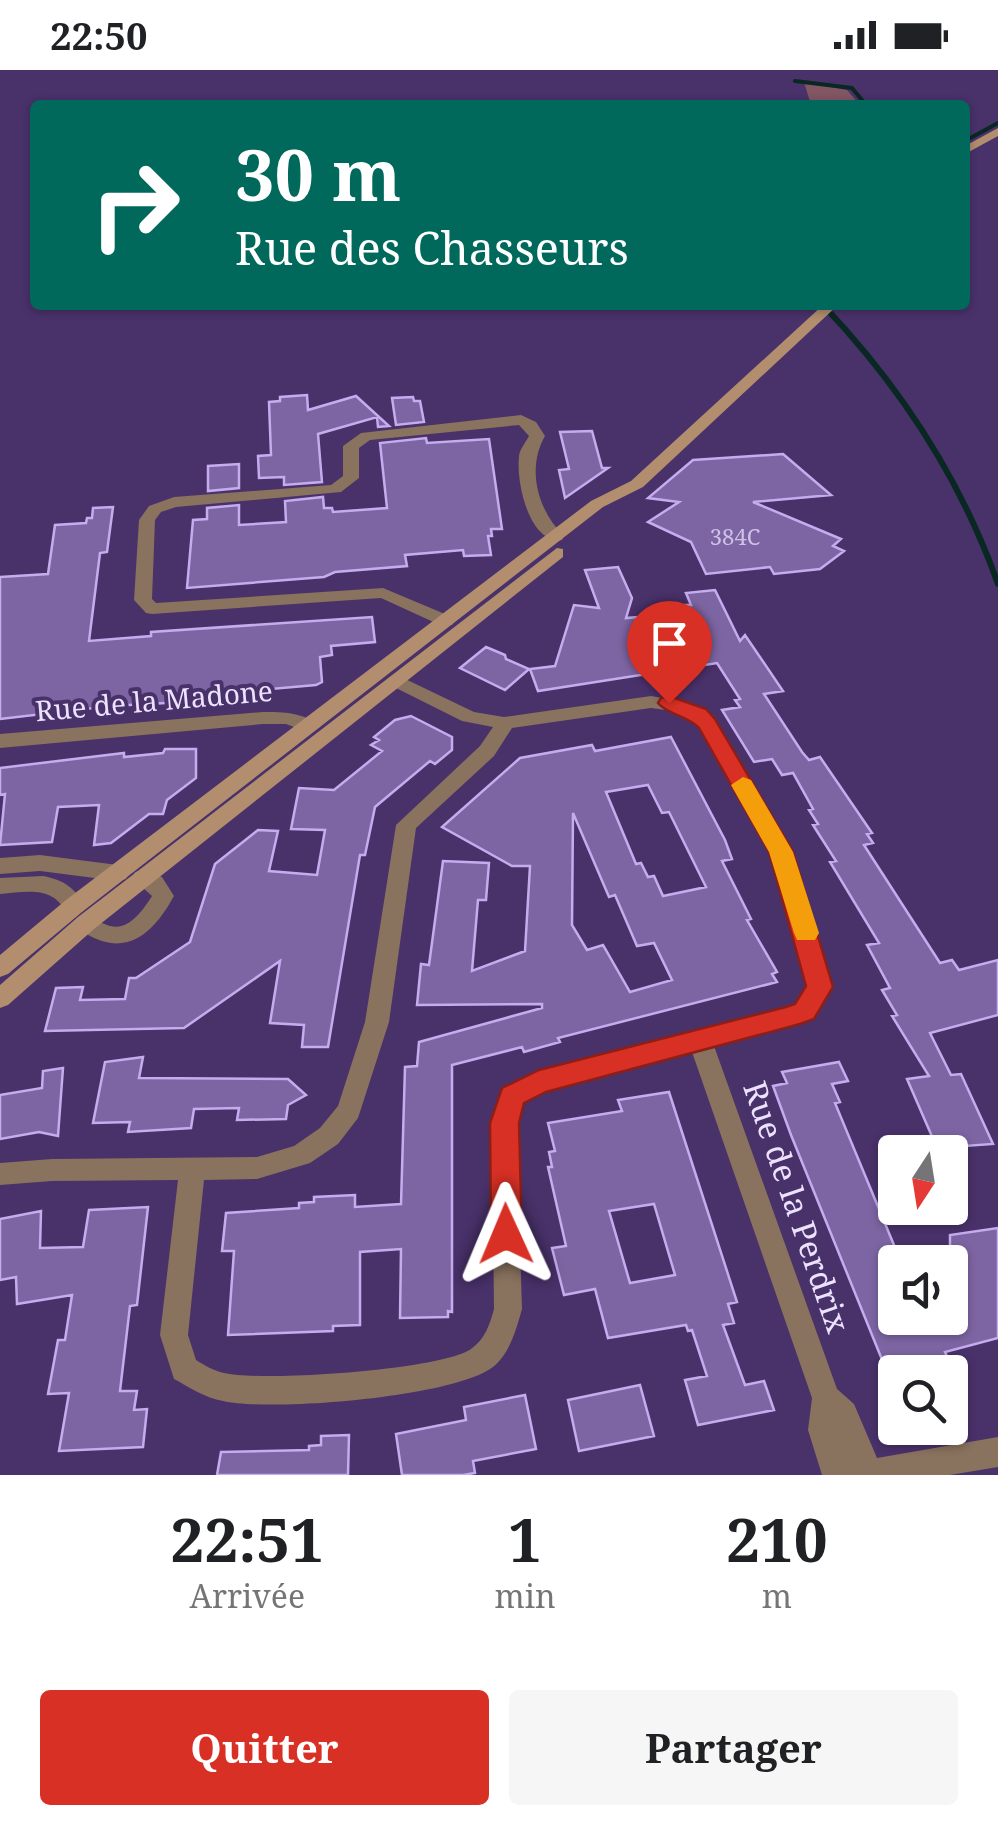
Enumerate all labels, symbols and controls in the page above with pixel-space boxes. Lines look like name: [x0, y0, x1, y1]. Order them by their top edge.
text: 22:50: [50, 9, 147, 61]
text: 30 m: [235, 126, 401, 222]
icon: right: [70, 140, 200, 270]
text: Rue des Chasseurs: [235, 217, 629, 278]
house number: 384C: [710, 521, 760, 551]
pin: [627, 601, 712, 704]
icon: arrive: [642, 616, 697, 671]
street label: Rue de la Madone: [34, 671, 274, 729]
street label: Rue de la Perdrix: [734, 1075, 861, 1338]
north arrow: [878, 1135, 968, 1225]
map controls: [878, 1135, 968, 1445]
position arrow: [454, 1182, 558, 1286]
button: sound: [878, 1245, 968, 1335]
button: search: [878, 1355, 968, 1445]
text: 22:51: [170, 1498, 324, 1580]
text: 1: [508, 1498, 542, 1580]
text: 210: [726, 1498, 828, 1580]
text: Arrivée: [189, 1574, 305, 1617]
text: min: [495, 1574, 556, 1617]
text: m: [762, 1574, 792, 1617]
button: Quitter: [40, 1690, 489, 1805]
button: Partager: [509, 1690, 958, 1805]

